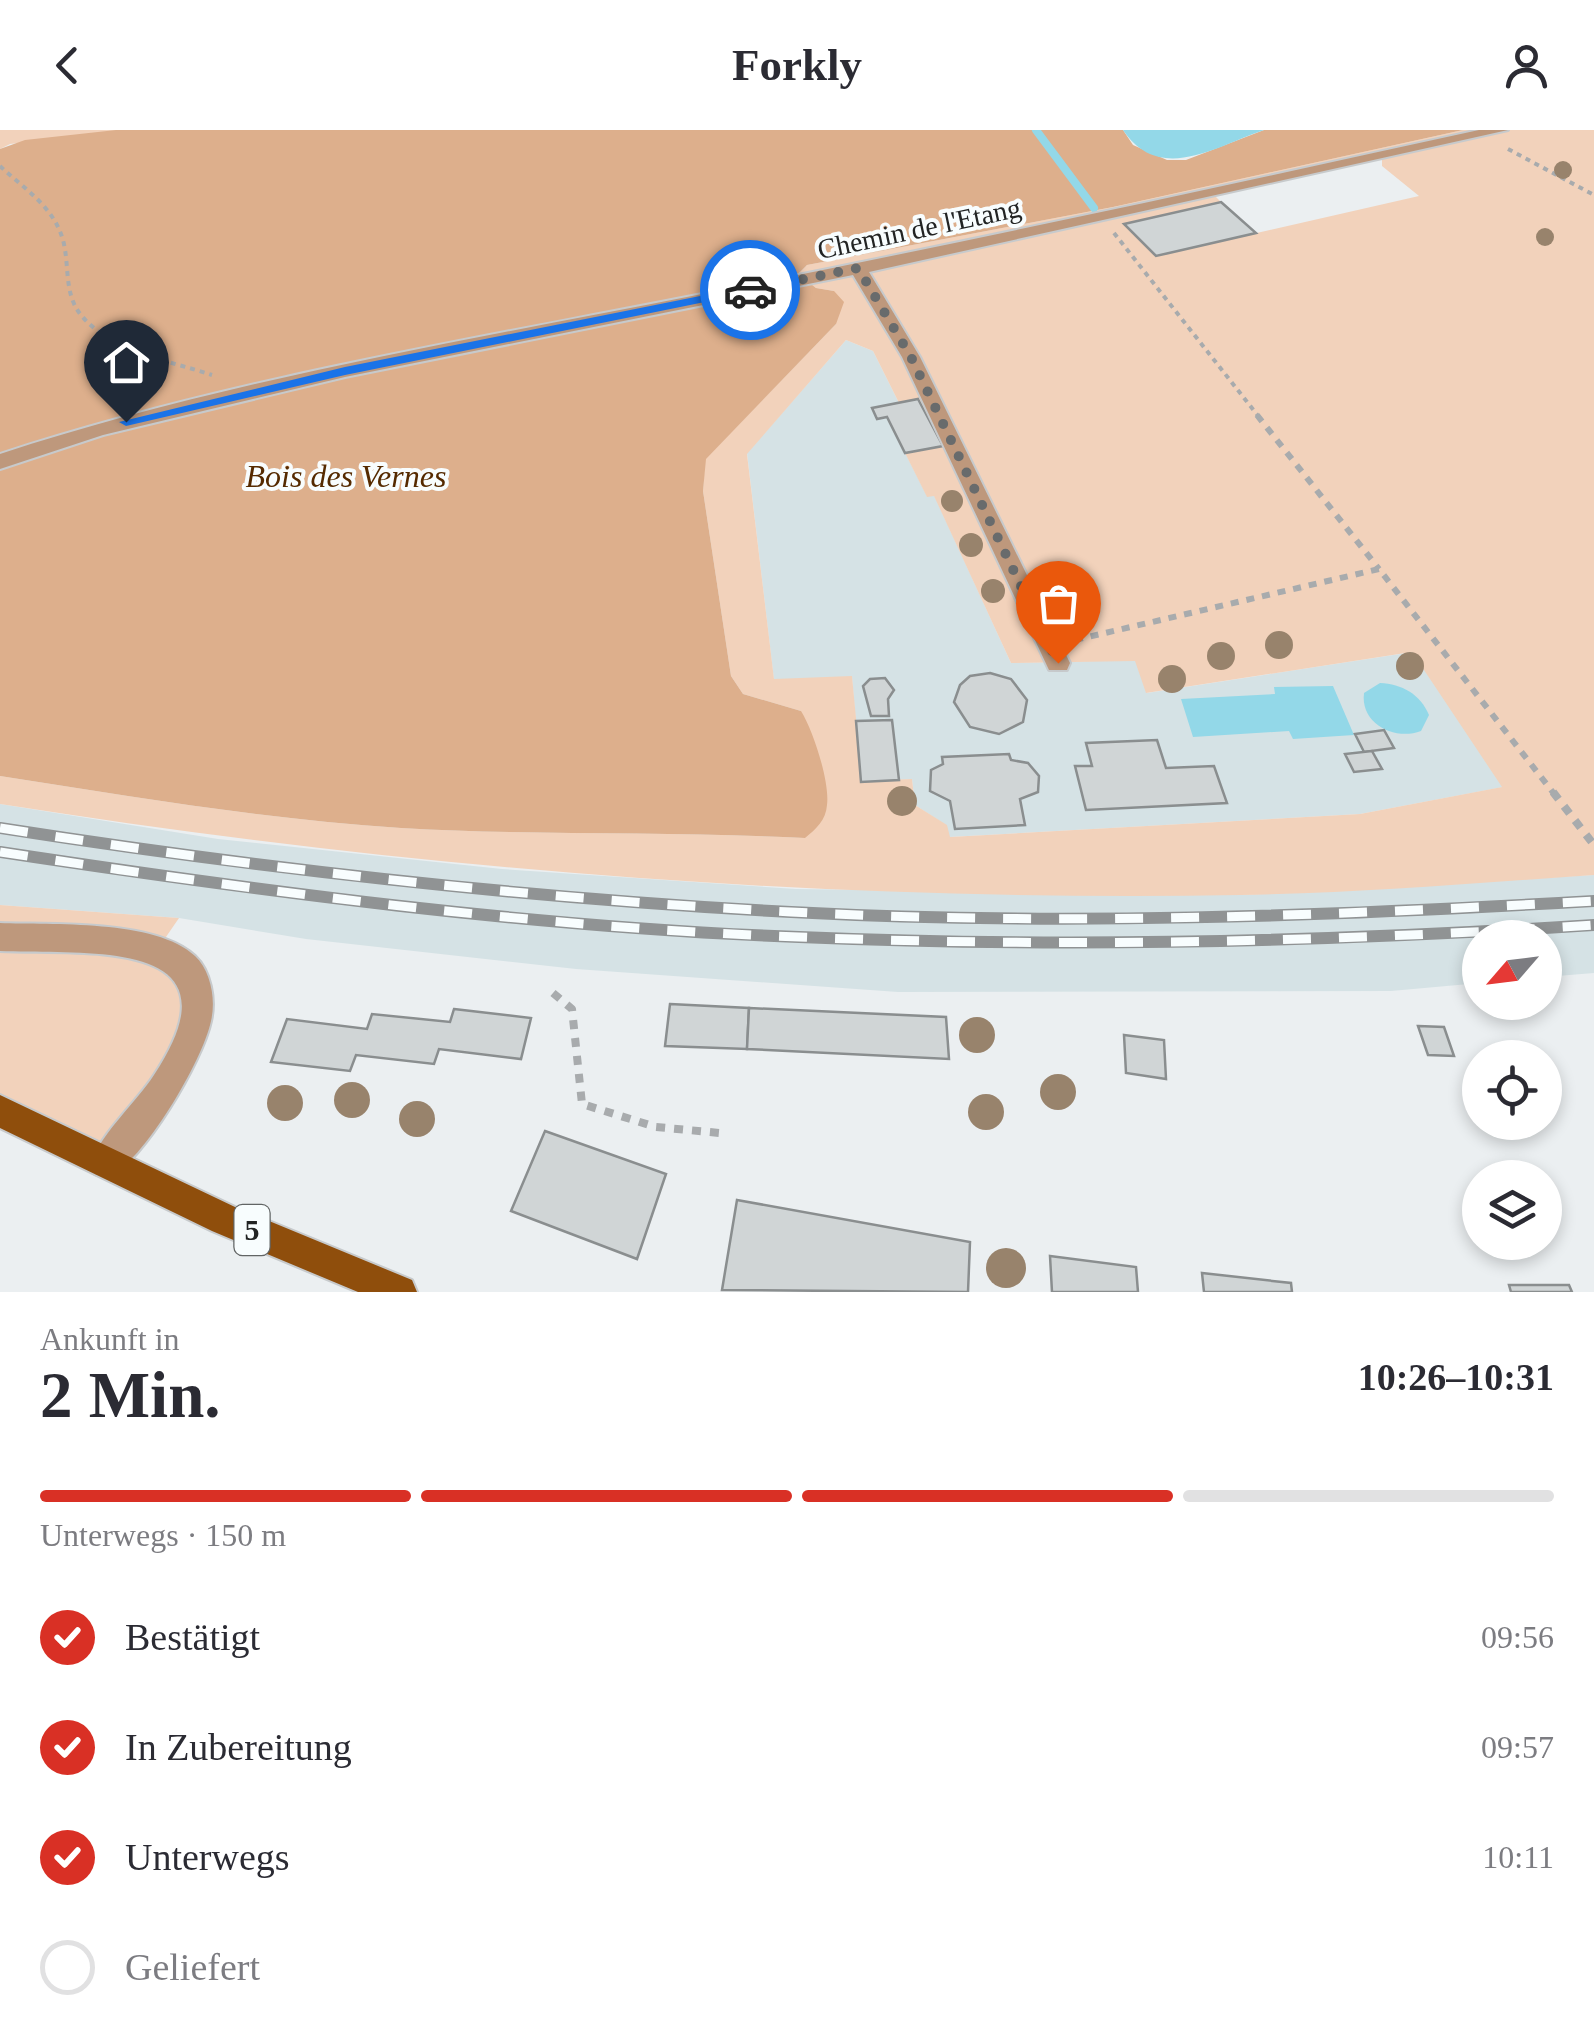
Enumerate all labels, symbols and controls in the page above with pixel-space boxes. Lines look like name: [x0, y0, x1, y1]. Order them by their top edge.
icon: back: [40, 38, 95, 93]
icon: person: [1499, 38, 1554, 93]
text: Forkly: [732, 40, 862, 90]
street label: Chemin de l'Etang: [815, 192, 1024, 265]
courier: [700, 240, 800, 340]
icon: car: [723, 263, 778, 318]
pin: [84, 320, 169, 423]
icon: home: [99, 335, 154, 390]
park label: Bois des Vernes: [246, 458, 446, 494]
pin: [1016, 561, 1101, 664]
icon: bag: [1031, 576, 1086, 631]
north arrow: [1462, 920, 1562, 1020]
map controls: [1462, 920, 1562, 1260]
button: locate: [1462, 1040, 1562, 1140]
button: layers: [1462, 1160, 1562, 1260]
road number: 5: [234, 1205, 270, 1255]
text: Ankunft in: [40, 1321, 180, 1357]
text: 10:26–10:31: [1358, 1356, 1554, 1398]
text: 2 Min.: [40, 1359, 221, 1431]
text: Unterwegs · 150 m: [40, 1517, 286, 1553]
icon: check: [40, 1610, 95, 1665]
text: Bestätigt: [125, 1616, 260, 1658]
text: 09:56: [1481, 1619, 1554, 1655]
icon: check: [40, 1720, 95, 1775]
text: In Zubereitung: [125, 1726, 352, 1768]
text: 09:57: [1481, 1729, 1554, 1765]
icon: check: [40, 1830, 95, 1885]
text: Unterwegs: [125, 1836, 290, 1878]
text: 10:11: [1482, 1839, 1554, 1875]
text: Geliefert: [125, 1946, 260, 1988]

